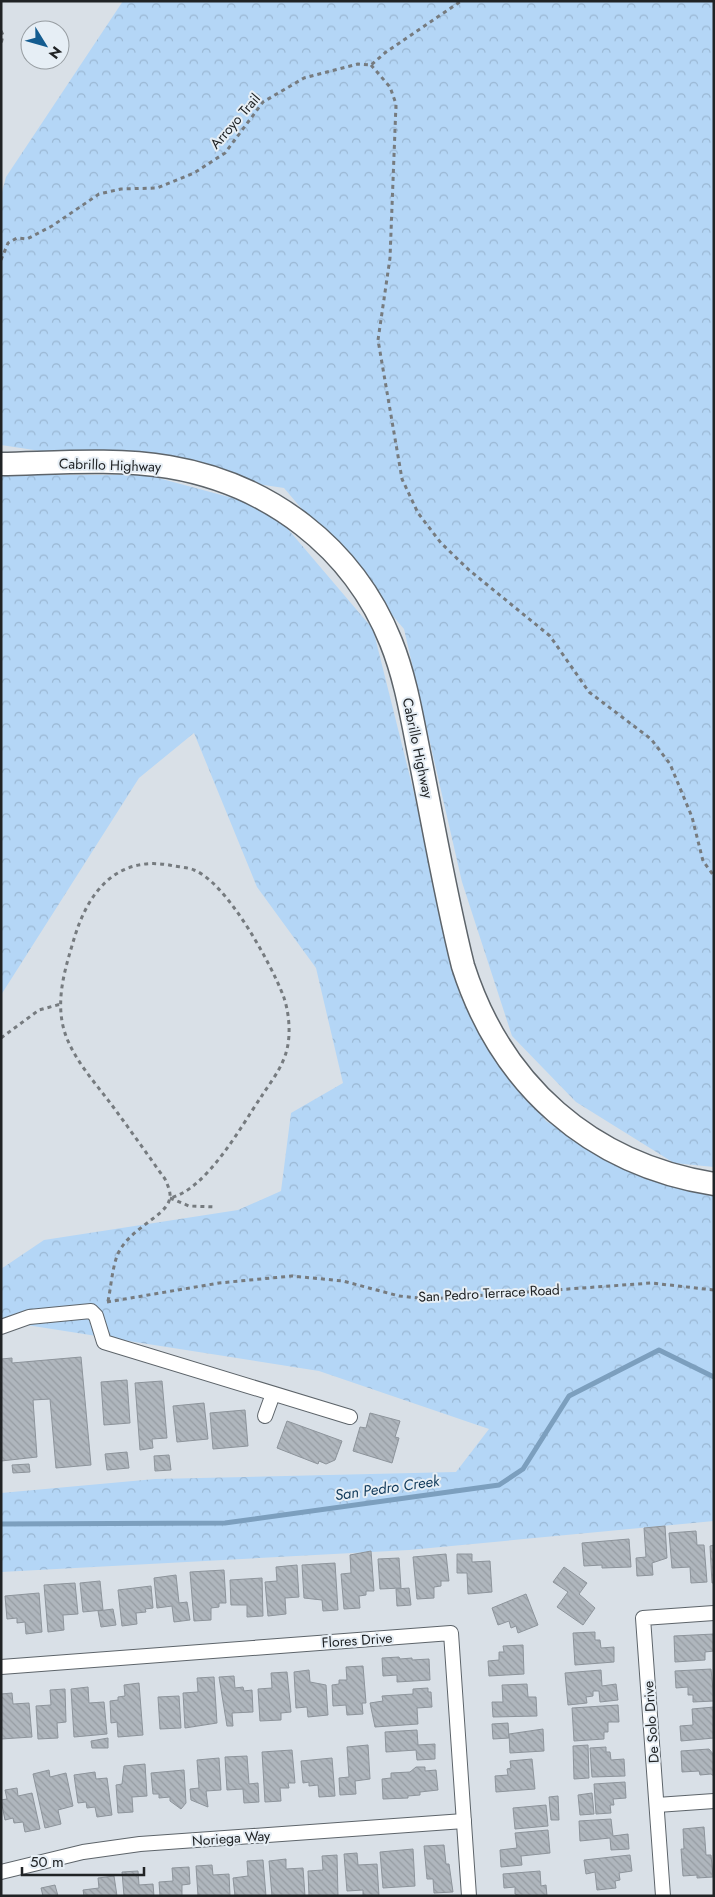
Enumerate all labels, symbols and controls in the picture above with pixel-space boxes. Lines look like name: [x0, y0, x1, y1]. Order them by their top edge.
north arrow: [20, 20, 70, 70]
text: N: [44, 42, 67, 63]
street label: Arroyo Trail: [205, 89, 265, 153]
street label: Cabrillo Highway: [59, 453, 162, 477]
street label: Cabrillo Highway: [398, 696, 439, 801]
street label: San Pedro Terrace Road: [418, 1279, 560, 1307]
water label: San Pedro Creek: [333, 1470, 441, 1506]
street label: Flores Drive: [321, 1628, 393, 1652]
street label: De Solo Drive: [638, 1680, 664, 1764]
street label: Noriega Way: [191, 1825, 272, 1851]
scale bar: [22, 1844, 145, 1876]
text: 50 m: [30, 1851, 64, 1873]

